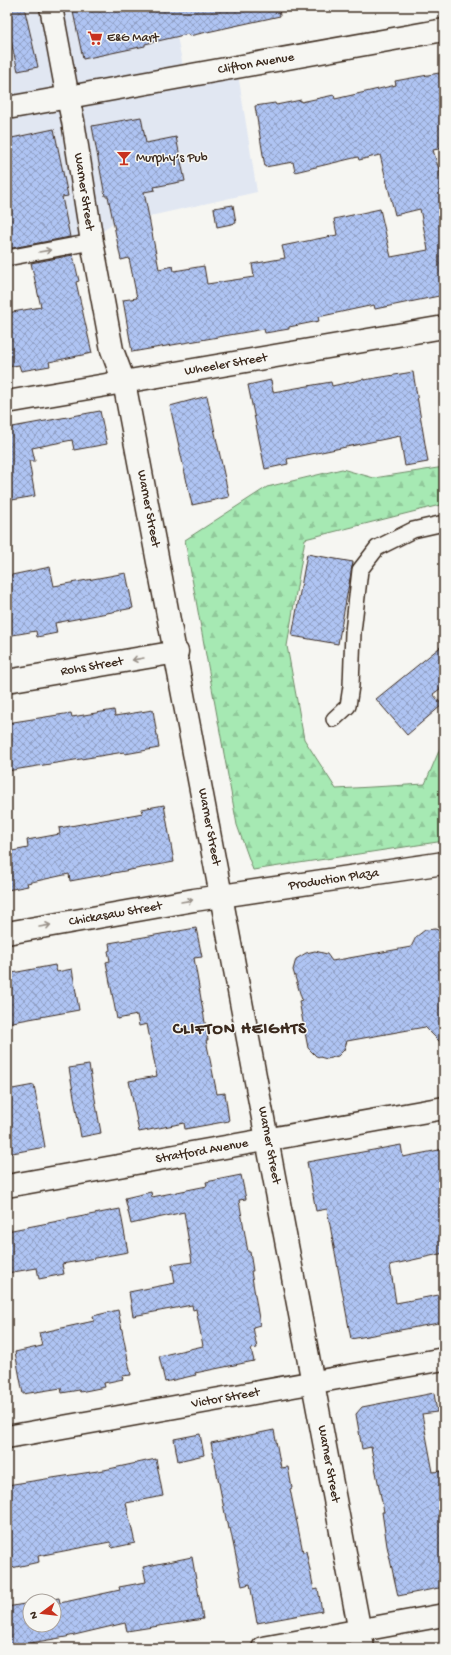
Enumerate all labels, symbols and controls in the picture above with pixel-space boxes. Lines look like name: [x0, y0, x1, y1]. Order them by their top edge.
supermarket icon: E&G Mart: [86, 29, 104, 47]
place label: E&G Mart: [107, 31, 160, 46]
street label: Clifton Avenue: [217, 49, 296, 78]
bar icon: Murphy’s Pub: [115, 149, 133, 167]
place label: Murphy’s Pub: [136, 151, 208, 166]
street label: Warner Street: [71, 152, 98, 233]
one-way arrow: [38, 247, 51, 255]
street label: Wheeler Street: [183, 350, 270, 379]
street label: Warner Street: [134, 469, 164, 550]
street label: Rohs Street: [59, 654, 126, 679]
one-way arrow: [132, 655, 145, 663]
street label: Warner Street: [195, 787, 224, 868]
street label: Production Plaza: [286, 865, 381, 894]
one-way arrow: [180, 897, 193, 905]
street label: Chickasaw Street: [68, 898, 165, 929]
one-way arrow: [39, 922, 52, 930]
district label: CLIFTON HEIGHTS: [172, 1020, 307, 1040]
street label: Warner Street: [255, 1105, 284, 1187]
street label: Stratford Avenue: [154, 1136, 250, 1167]
street label: Victor Street: [189, 1384, 262, 1412]
street label: Warner Street: [314, 1424, 344, 1505]
north arrow: [22, 1593, 62, 1633]
text: N: [28, 1610, 41, 1620]

